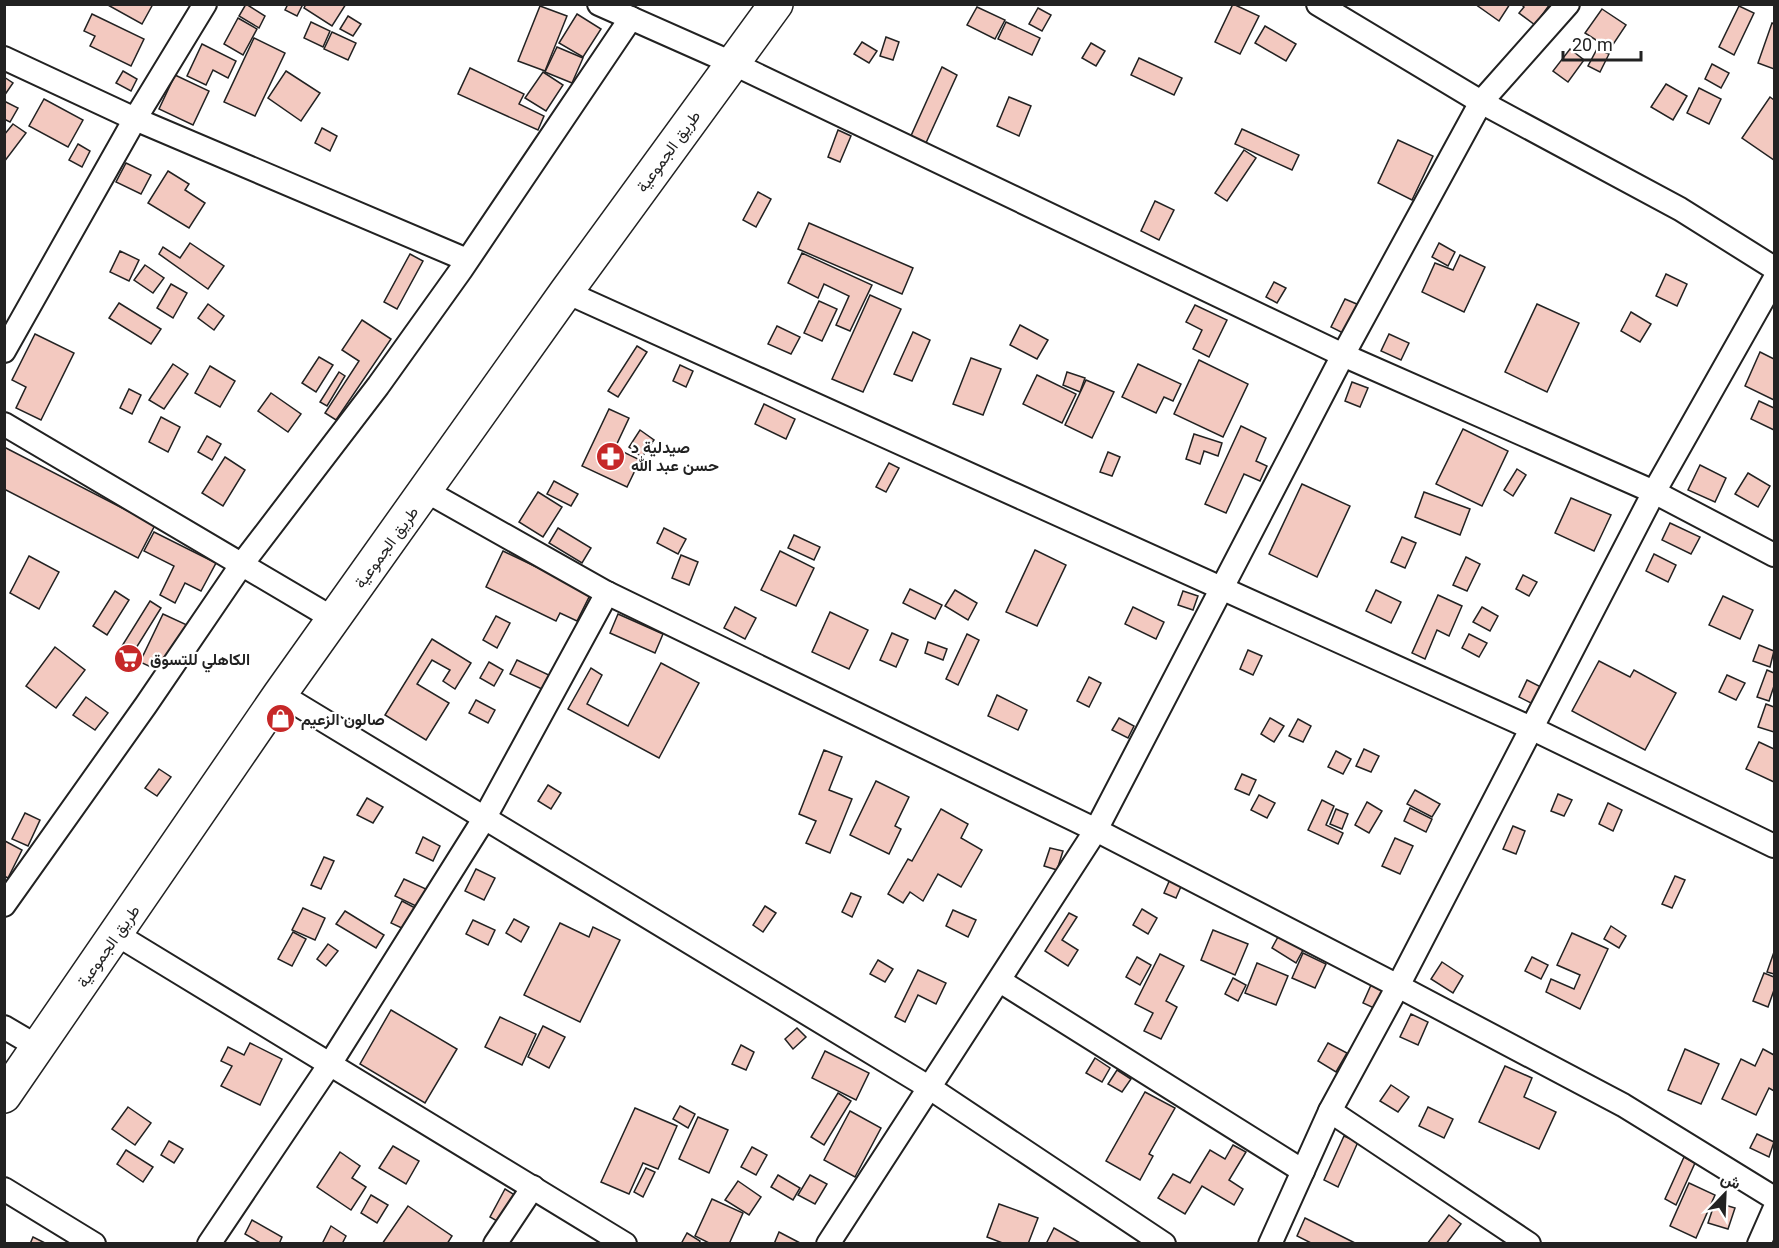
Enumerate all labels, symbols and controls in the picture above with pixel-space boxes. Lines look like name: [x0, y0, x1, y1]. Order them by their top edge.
scale bar: [1563, 24, 1641, 62]
text: 20 m: [1572, 33, 1613, 61]
street label: طريق الجموعية: [632, 106, 708, 199]
place label: صيدلية د حسن عبد الله: [631, 437, 719, 480]
pharmacy icon: صيدلية د حسن عبد الله: [594, 440, 626, 472]
street label: طريق الجموعية: [350, 502, 426, 595]
supermarket icon: الكاهلي للتسوق: [113, 643, 145, 675]
place label: الكاهلي للتسوق: [150, 649, 250, 674]
shop icon: صالون الزعيم: [264, 703, 296, 735]
place label: صالون الزعيم: [301, 709, 385, 734]
street label: طريق الجموعية: [72, 901, 148, 994]
north arrow: [1695, 1164, 1755, 1224]
text: ش: [1716, 1167, 1744, 1198]

